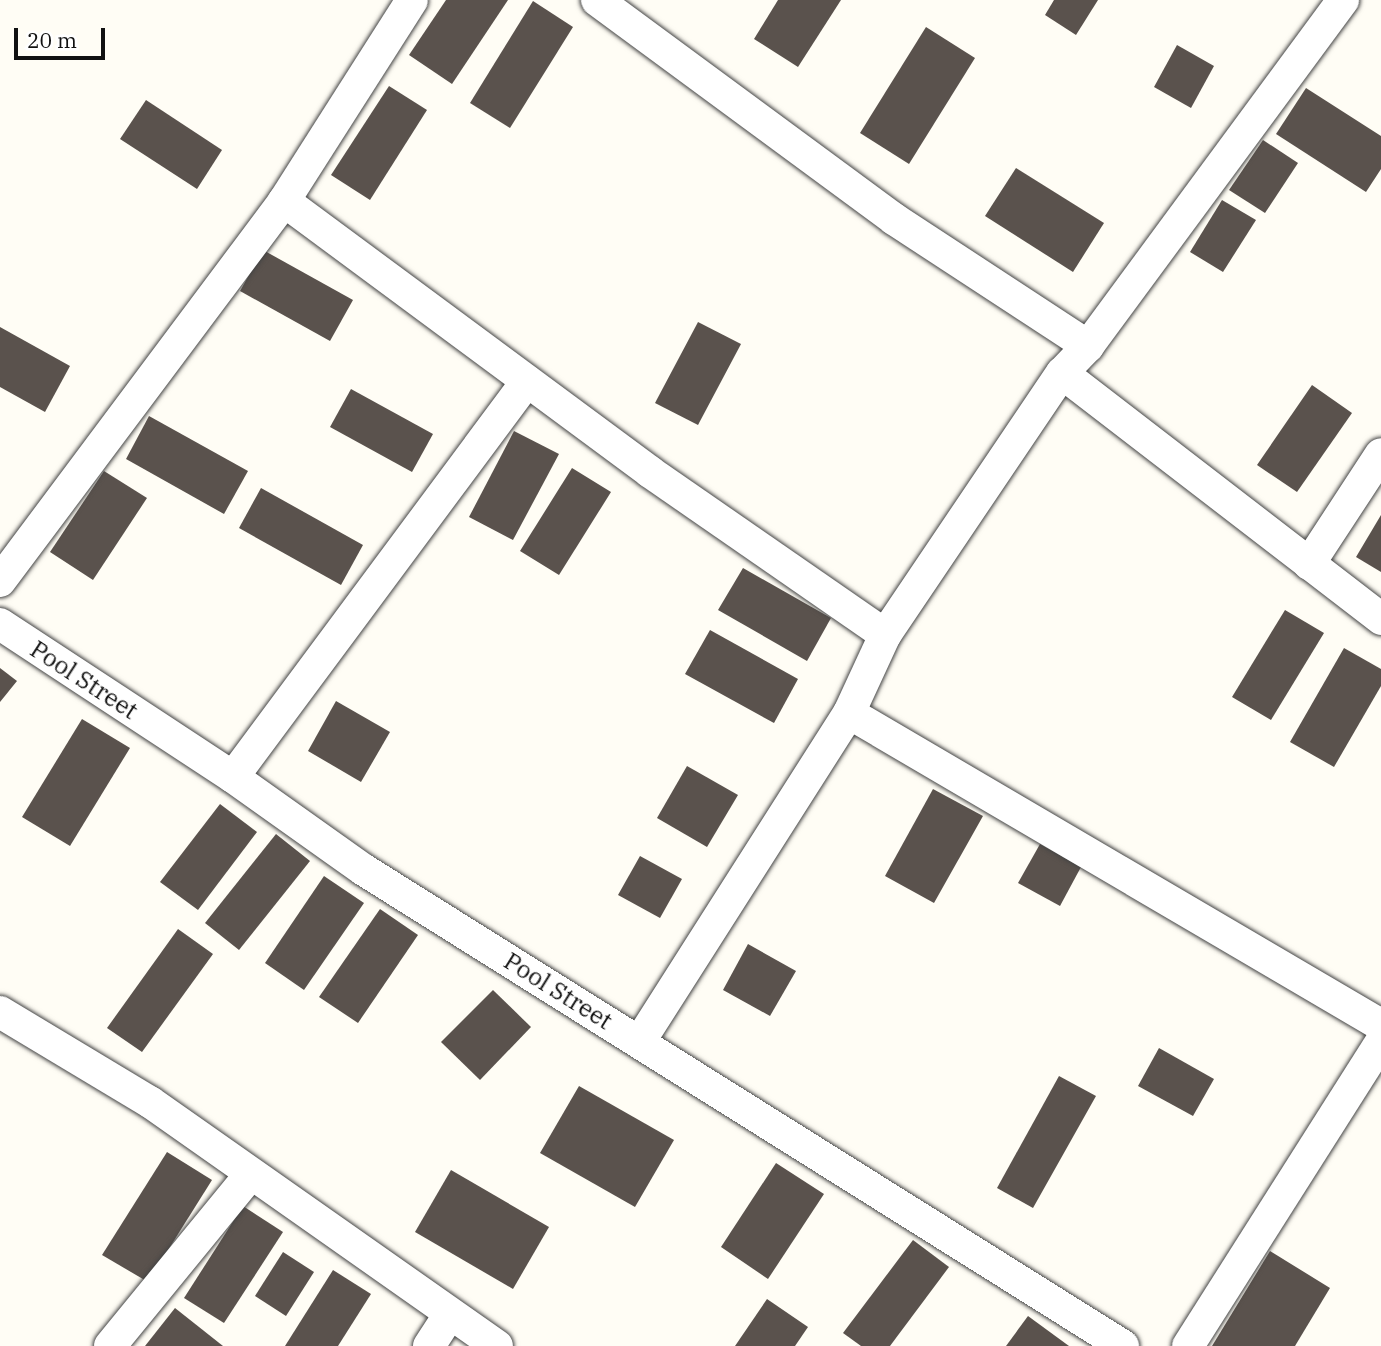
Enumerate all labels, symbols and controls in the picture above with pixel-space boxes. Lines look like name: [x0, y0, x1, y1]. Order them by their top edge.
scale bar: [18, 14, 108, 58]
text: 20 m: [27, 26, 77, 54]
street label: Pool Street: [25, 635, 143, 725]
street label: Pool Street: [499, 946, 617, 1036]

